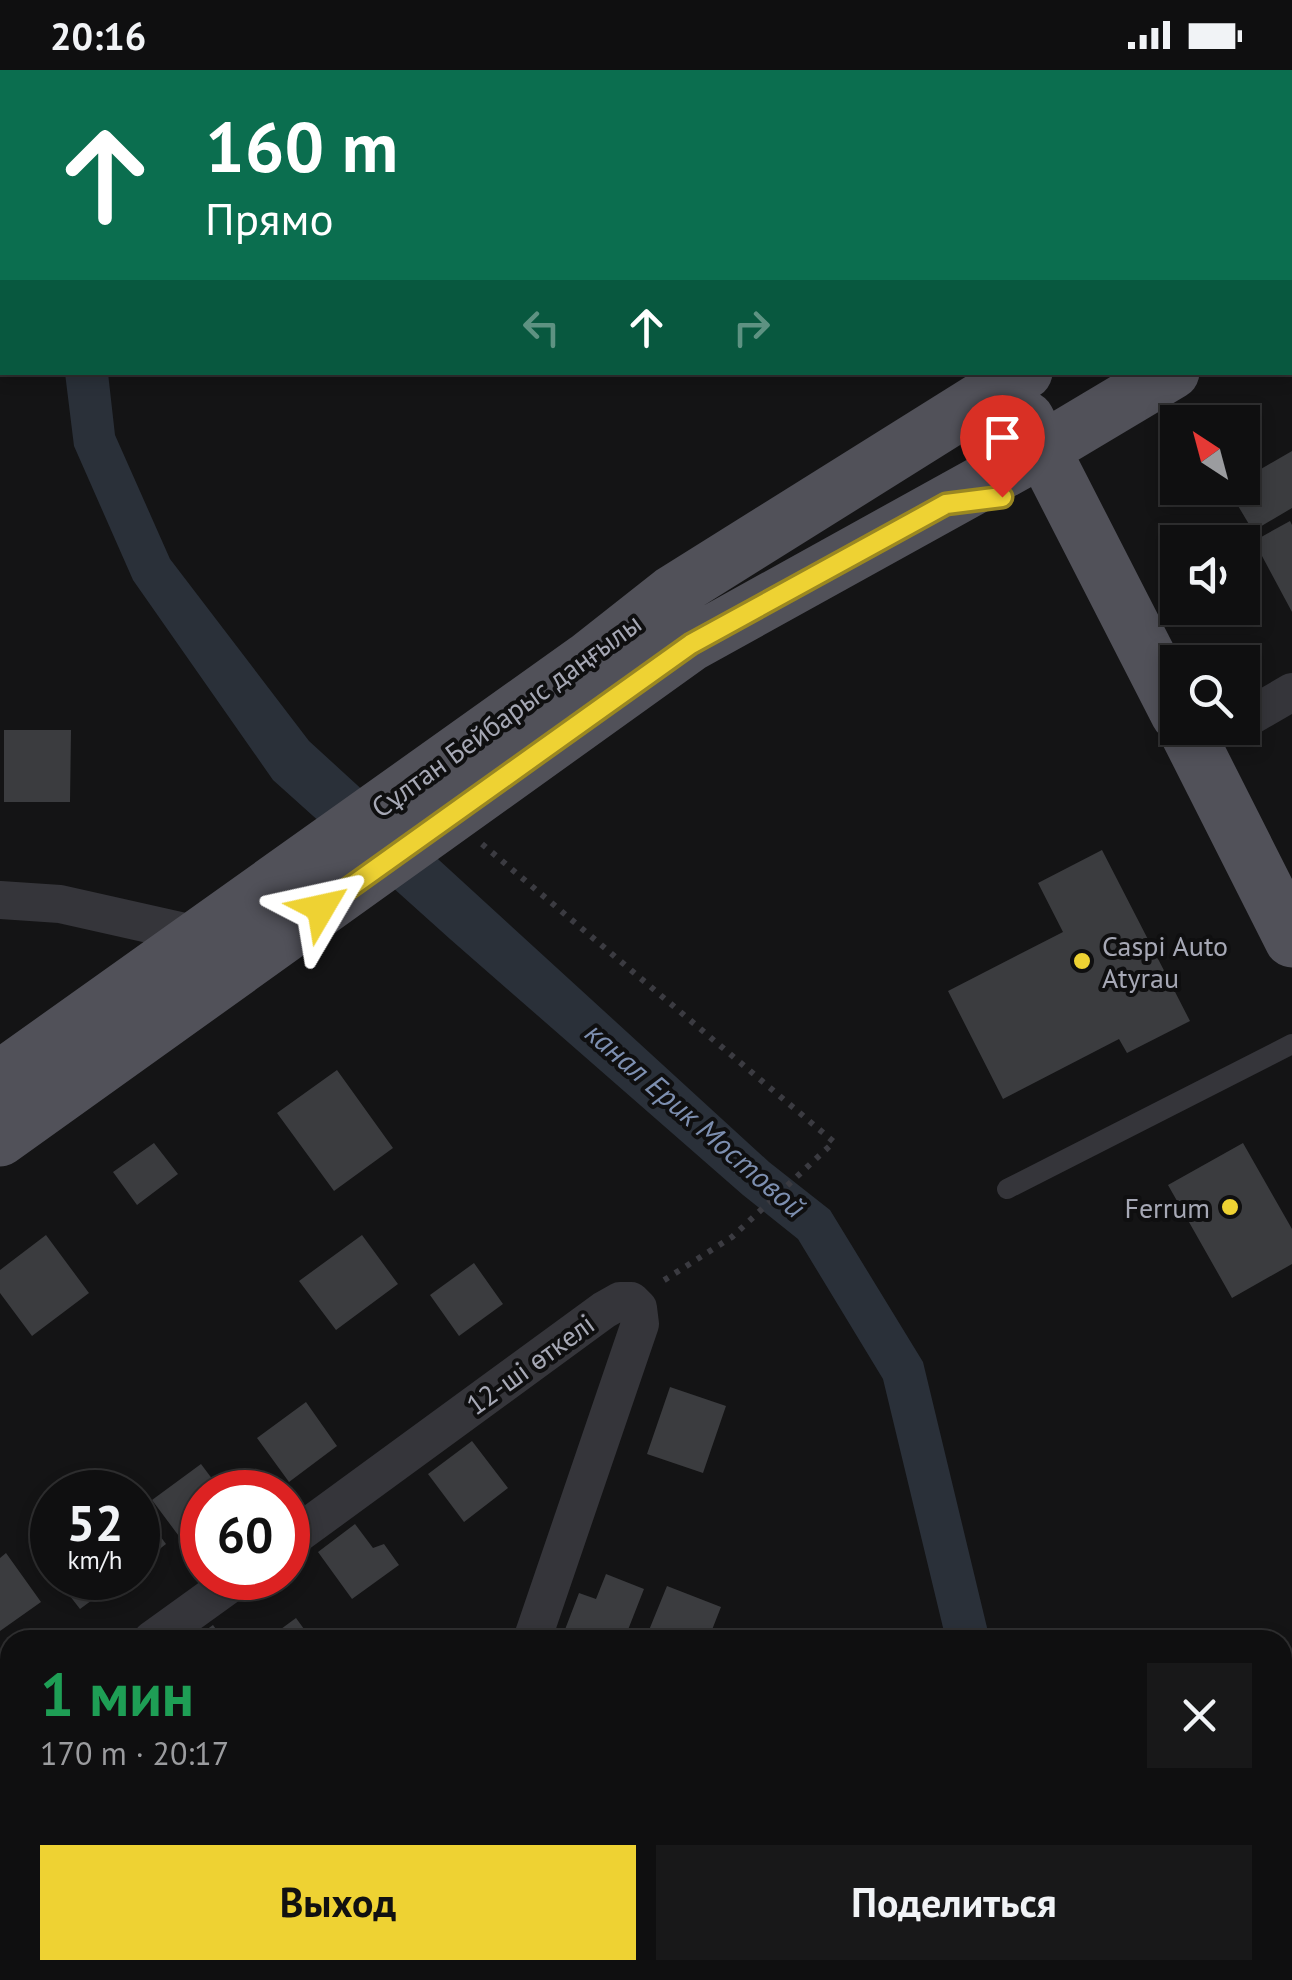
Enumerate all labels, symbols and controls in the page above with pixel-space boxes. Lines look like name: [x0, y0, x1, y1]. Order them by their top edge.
text: 20:16: [50, 11, 146, 60]
text: 160 m: [205, 101, 398, 191]
icon: ahead: [40, 110, 170, 240]
text: Прямо: [205, 189, 334, 247]
icon: left: [514, 300, 569, 355]
icon: ahead: [619, 300, 674, 355]
icon: right: [724, 300, 779, 355]
pin: [960, 395, 1045, 498]
north arrow: [1160, 405, 1260, 505]
map controls: [1160, 405, 1260, 745]
icon: arrive: [975, 410, 1030, 465]
button: sound: [1160, 525, 1260, 625]
street label: Сұлтан Бейбарыс даңғылы: [364, 605, 648, 825]
button: search: [1160, 645, 1260, 745]
position arrow: [269, 856, 373, 960]
place label: Caspi Auto Atyrau: [1102, 927, 1228, 996]
marker: Caspi Auto Atyrau: [1071, 950, 1093, 972]
water label: канал Ерик Мостовой: [578, 1013, 814, 1225]
place label: Ferrum: [1124, 1189, 1210, 1226]
marker: Ferrum: [1219, 1196, 1241, 1218]
street label: 12-ші өткелі: [458, 1305, 602, 1423]
speed limit sign: 60: [180, 1470, 310, 1600]
text: 52: [67, 1490, 123, 1555]
text: km/h: [68, 1544, 122, 1576]
text: 1 мин: [40, 1655, 194, 1733]
button: close: [1147, 1663, 1252, 1768]
text: 170 m · 20:17: [40, 1732, 229, 1774]
button: Выход: [40, 1845, 636, 1960]
button: Поделиться: [656, 1845, 1252, 1960]

